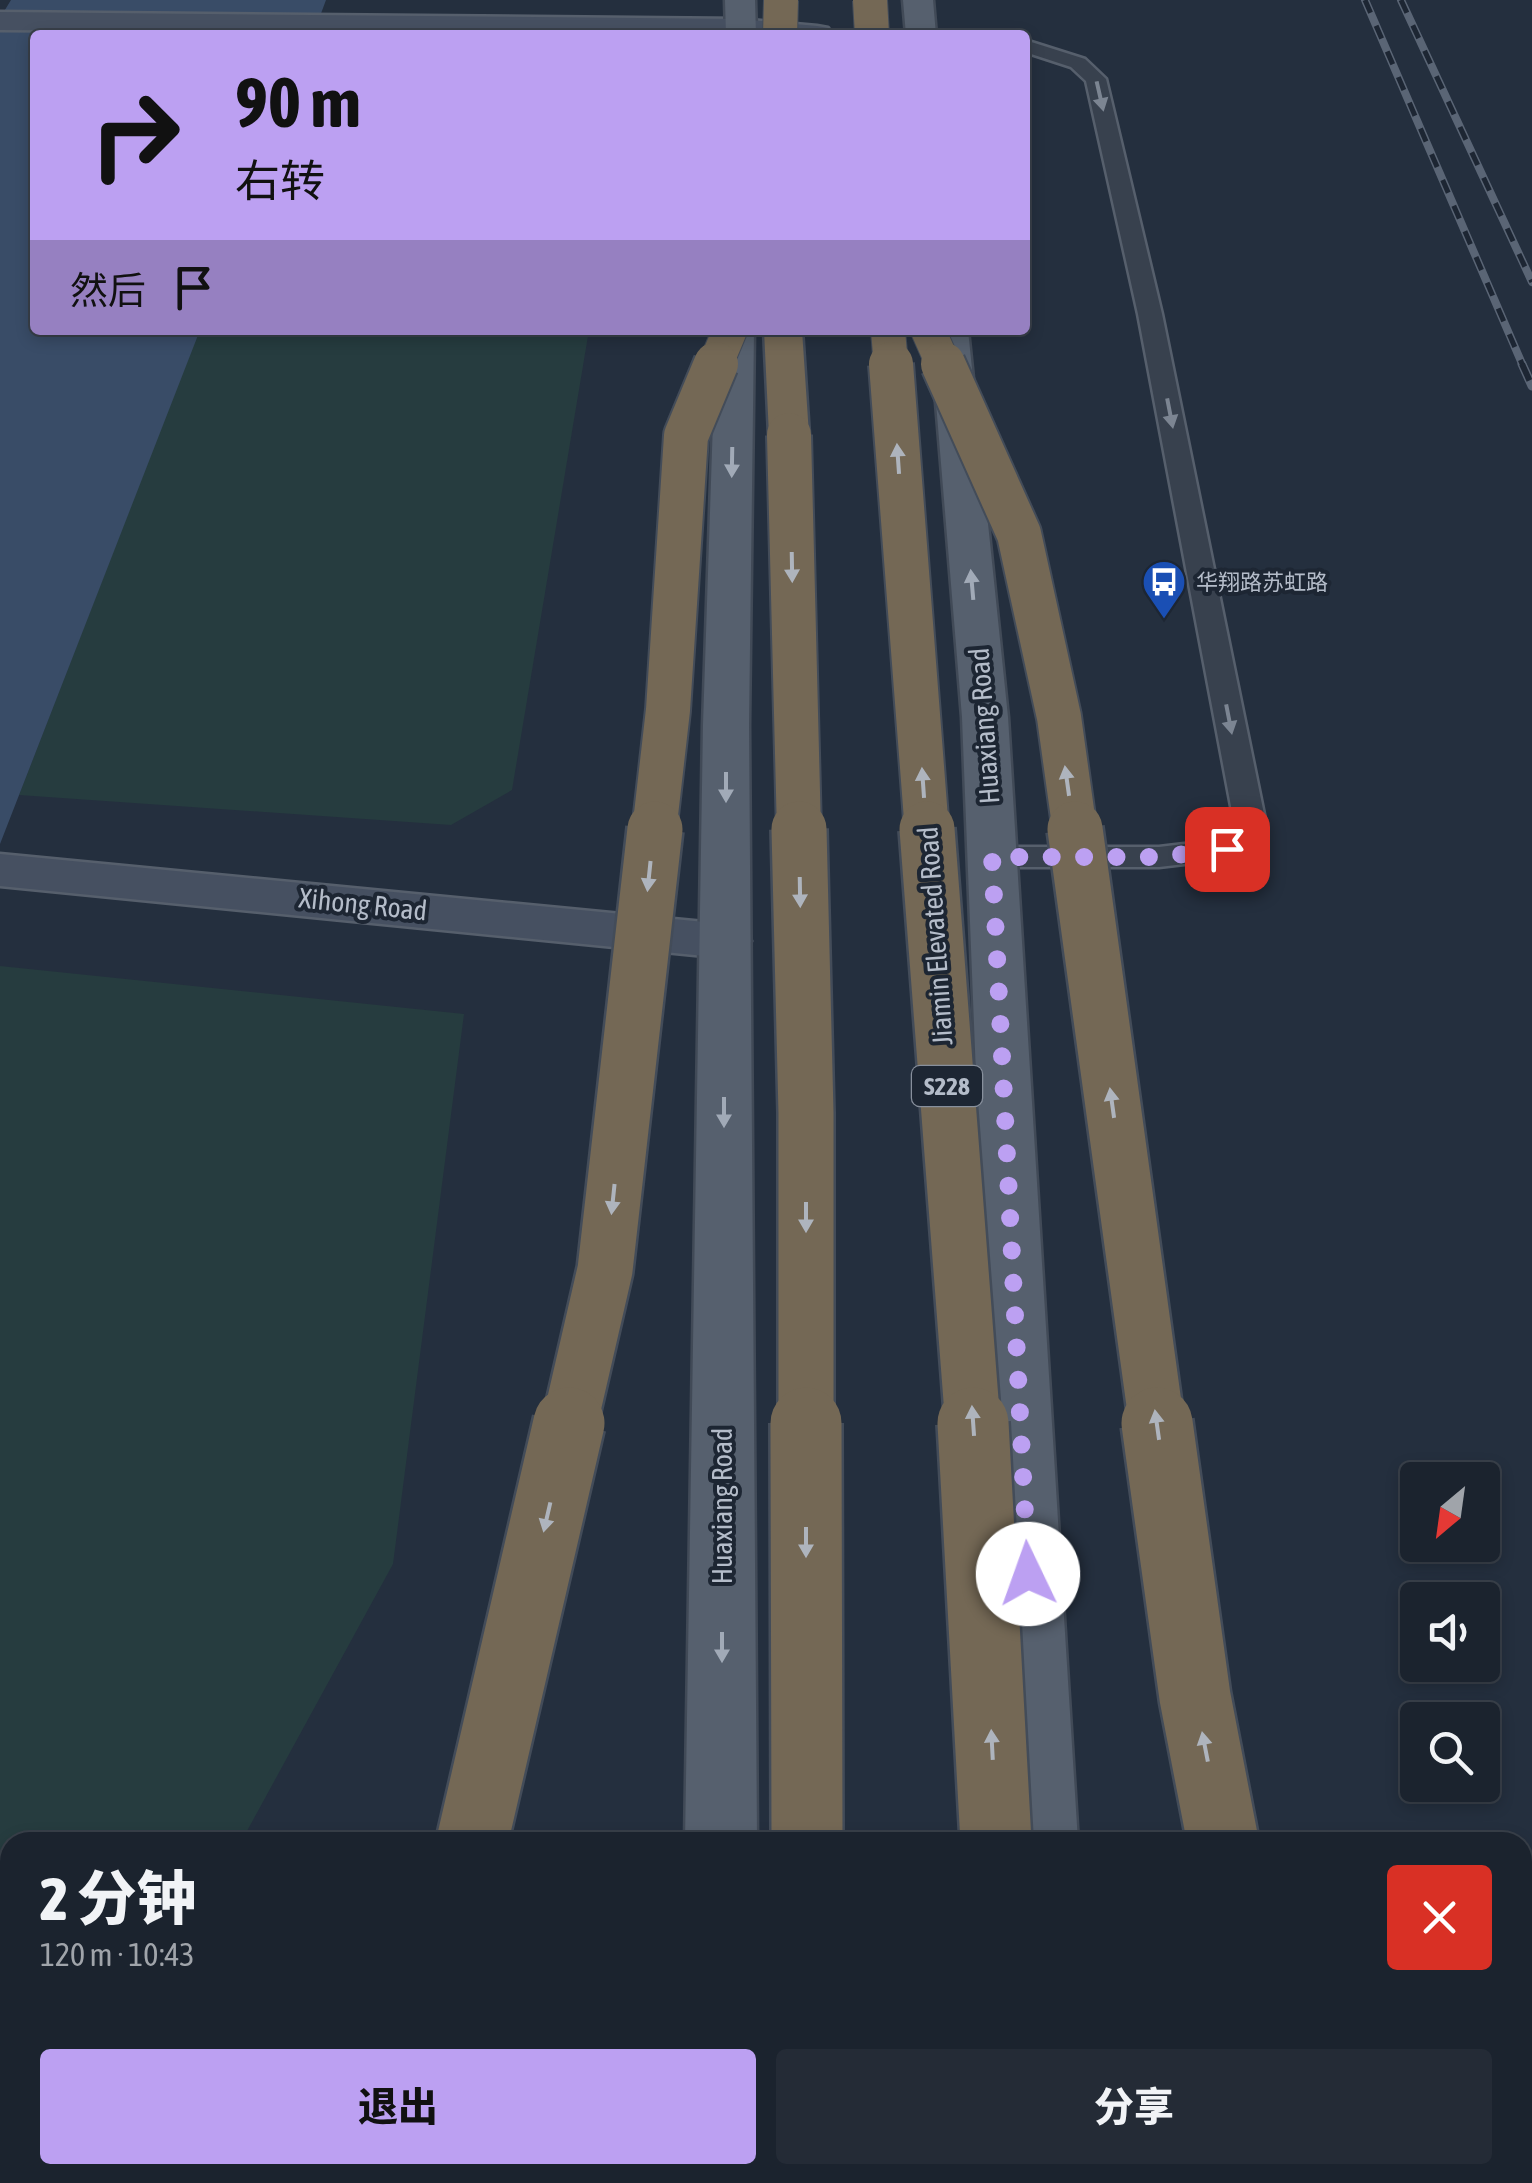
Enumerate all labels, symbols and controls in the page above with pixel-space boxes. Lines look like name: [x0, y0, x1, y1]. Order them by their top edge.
text: 90 m: [235, 62, 361, 142]
icon: right: [70, 70, 200, 200]
one-way arrow: [1093, 81, 1108, 112]
text: 右转: [235, 155, 325, 207]
icon: arrive: [166, 260, 221, 315]
text: 然后: [70, 269, 146, 312]
one-way arrow: [1162, 398, 1178, 429]
one-way arrow: [889, 442, 905, 474]
one-way arrow: [723, 447, 739, 479]
one-way arrow: [785, 551, 801, 583]
bus stop icon: 华翔路苏虹路: [1141, 559, 1187, 620]
one-way arrow: [964, 569, 980, 601]
place label: 华翔路苏虹路: [1196, 569, 1328, 595]
street label: Huaxiang Road: [963, 647, 1005, 805]
one-way arrow: [1222, 704, 1237, 735]
one-way arrow: [1059, 765, 1075, 797]
one-way arrow: [915, 766, 931, 798]
one-way arrow: [718, 772, 734, 804]
pin: [1185, 807, 1270, 892]
icon: arrive: [1200, 822, 1255, 877]
street label: Jiamin Elevated Road: [911, 826, 959, 1046]
one-way arrow: [641, 861, 657, 893]
one-way arrow: [793, 876, 809, 908]
street label: Xihong Road: [297, 881, 429, 927]
road number: S228: [912, 1066, 982, 1106]
one-way arrow: [1104, 1087, 1120, 1119]
one-way arrow: [716, 1097, 732, 1129]
one-way arrow: [605, 1184, 621, 1216]
one-way arrow: [798, 1201, 814, 1233]
one-way arrow: [964, 1404, 980, 1436]
one-way arrow: [1149, 1409, 1165, 1441]
street label: Huaxiang Road: [706, 1428, 738, 1584]
north arrow: [1400, 1462, 1500, 1562]
map controls: [1400, 1462, 1500, 1802]
one-way arrow: [539, 1502, 554, 1533]
position arrow: [976, 1522, 1080, 1626]
one-way arrow: [798, 1526, 814, 1558]
button: sound: [1400, 1582, 1500, 1682]
one-way arrow: [714, 1632, 730, 1664]
button: search: [1400, 1702, 1500, 1802]
one-way arrow: [983, 1729, 999, 1761]
one-way arrow: [1196, 1731, 1212, 1762]
text: 2 分钟: [40, 1864, 196, 1933]
button: close: [1387, 1865, 1492, 1970]
text: 120 m · 10:43: [40, 1936, 195, 1973]
button: 退出: [40, 2049, 756, 2164]
button: 分享: [776, 2049, 1492, 2164]

